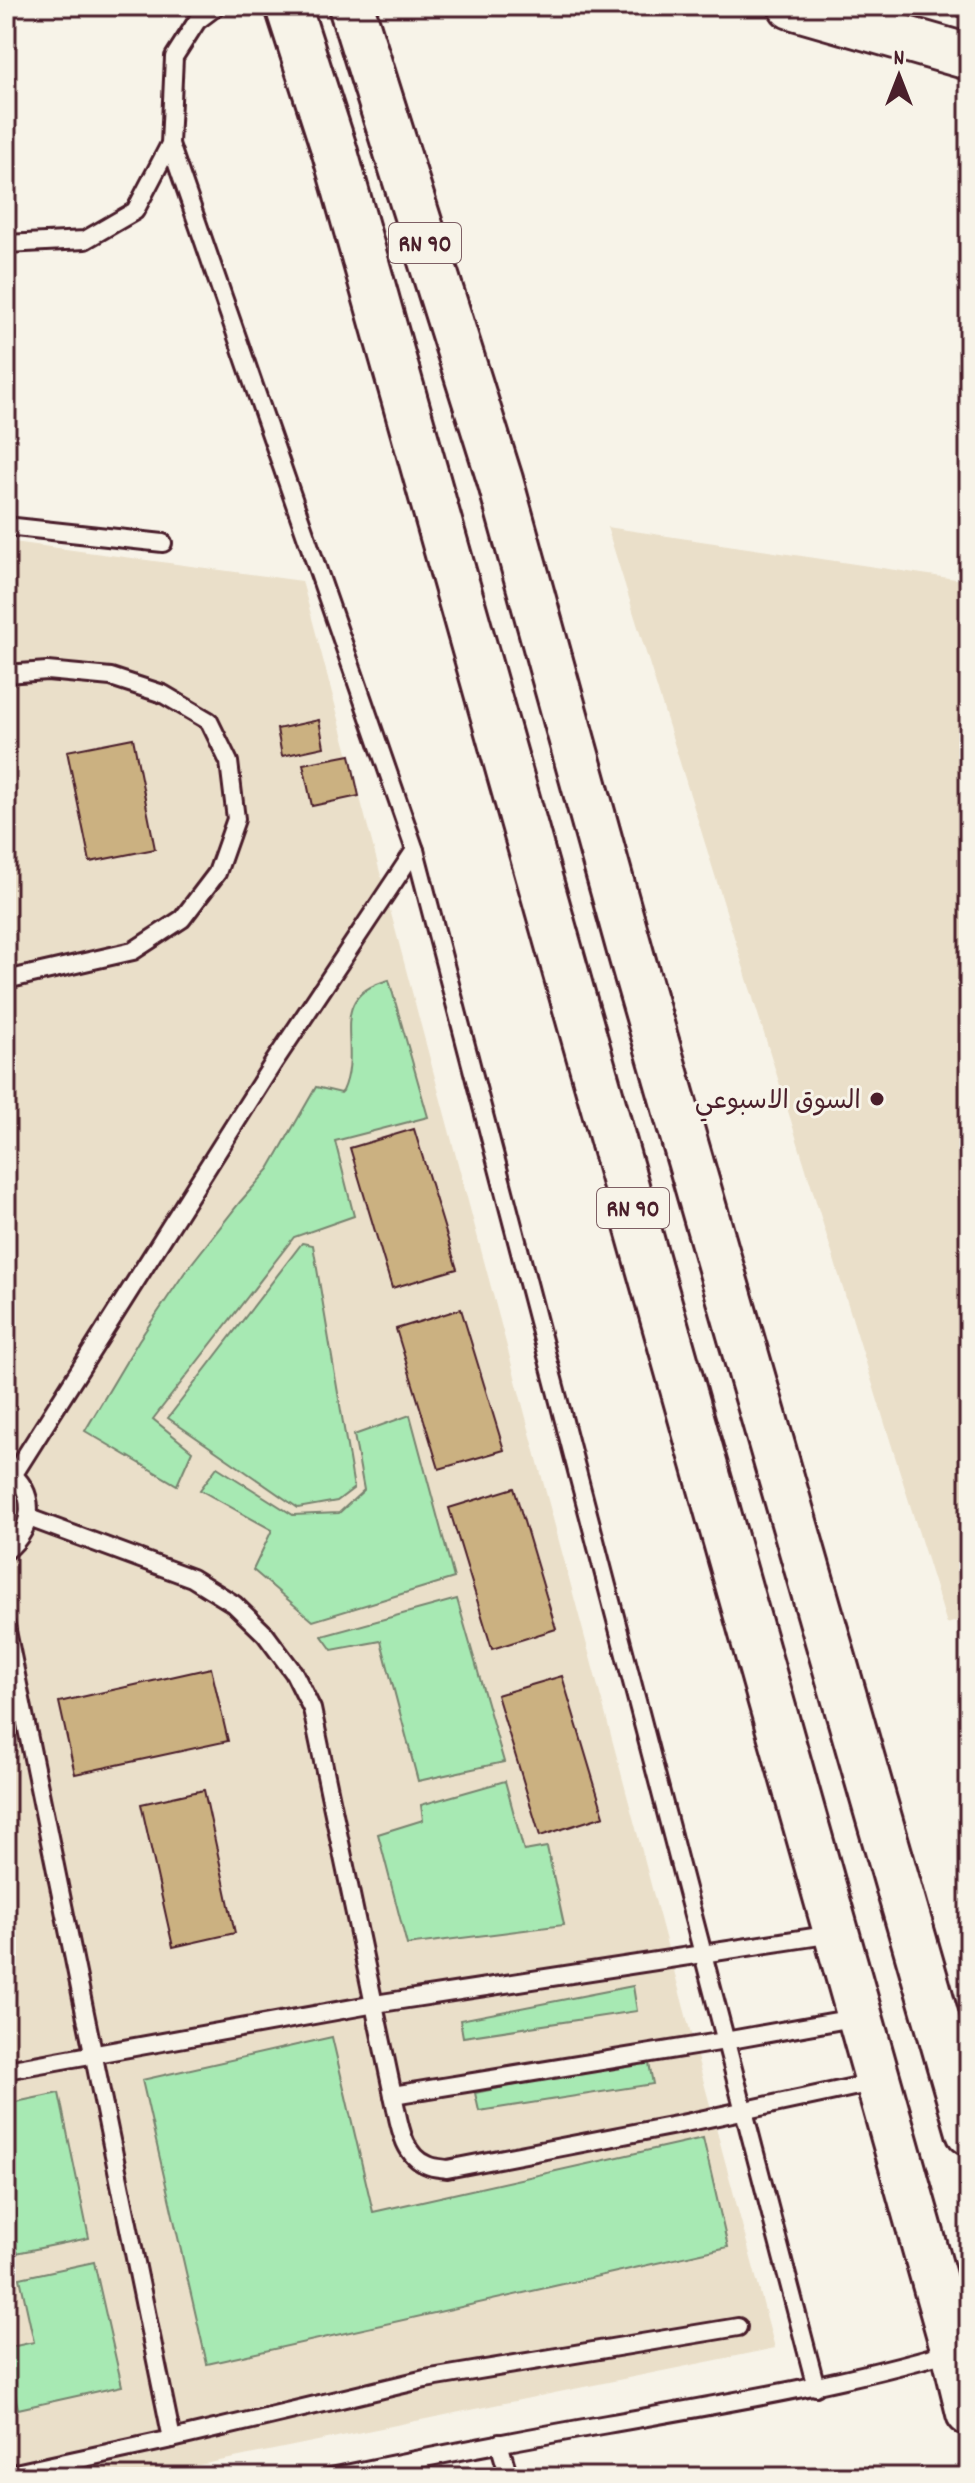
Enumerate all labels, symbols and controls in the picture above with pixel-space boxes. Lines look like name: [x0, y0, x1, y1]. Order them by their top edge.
north arrow: [859, 36, 939, 116]
text: N: [894, 44, 905, 75]
road number: RN 90: [389, 223, 461, 263]
place label: السوق الاسبوعي: [695, 1084, 861, 1122]
marker: السوق الاسبوعي: [868, 1090, 886, 1108]
road number: RN 90: [597, 1188, 669, 1228]

